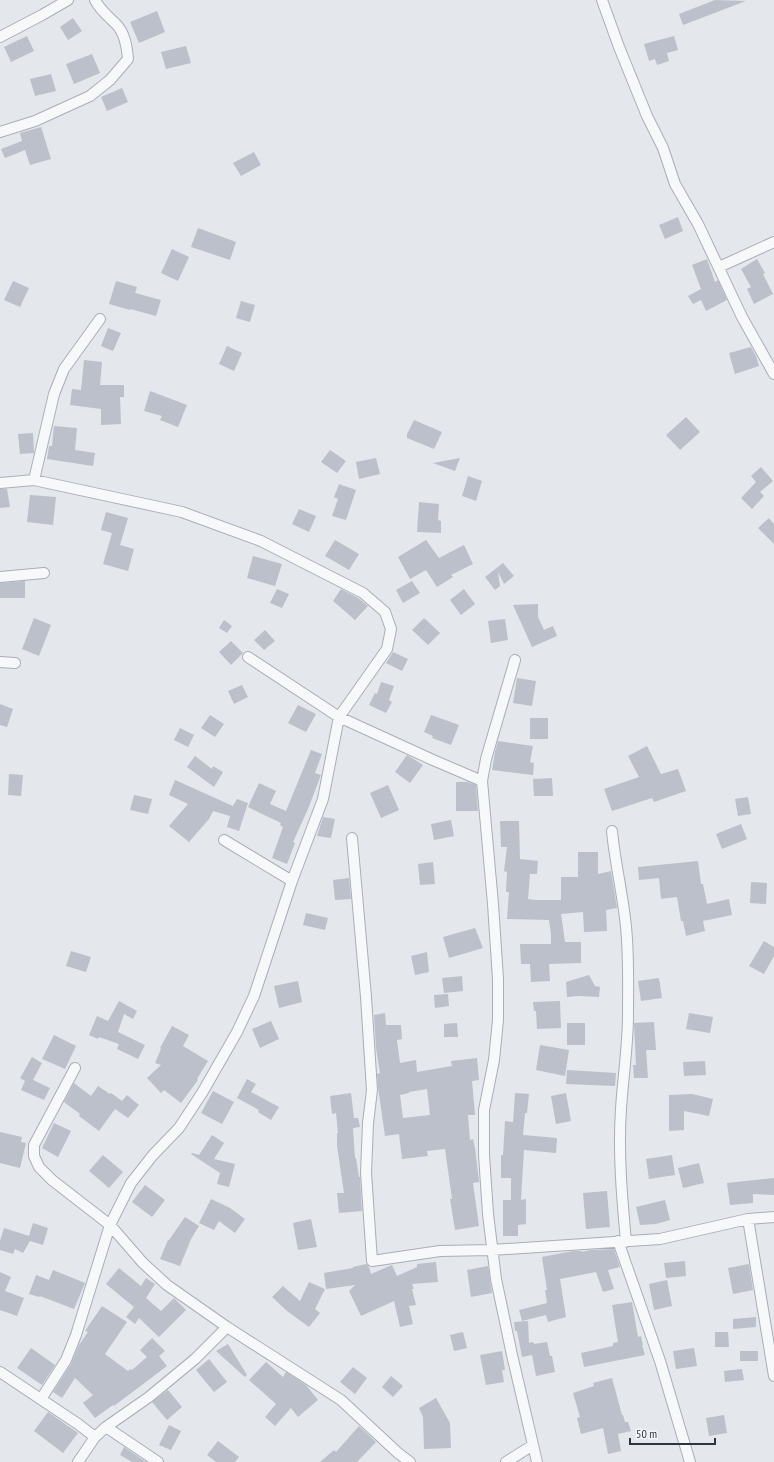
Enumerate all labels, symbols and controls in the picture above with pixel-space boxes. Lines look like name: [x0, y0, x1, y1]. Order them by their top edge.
scale bar: [630, 1420, 715, 1446]
text: 50 m: [636, 1426, 657, 1441]

